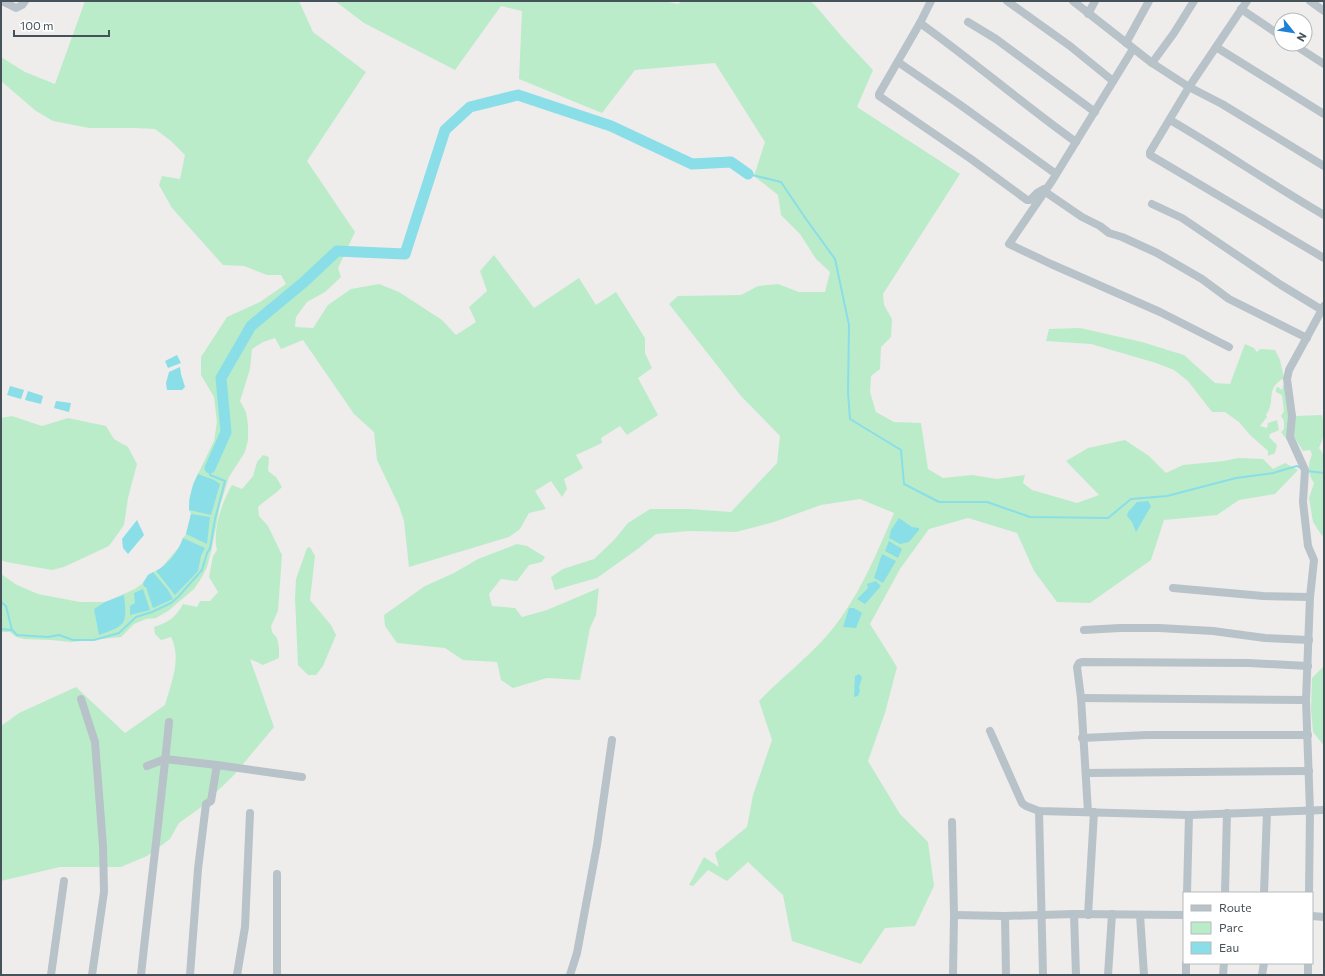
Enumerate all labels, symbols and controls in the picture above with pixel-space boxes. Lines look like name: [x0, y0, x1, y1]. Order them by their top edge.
scale bar: [14, 12, 109, 38]
north arrow: [1273, 12, 1313, 52]
text: 100 m: [20, 18, 54, 32]
text: N: [1294, 30, 1310, 44]
legend: [1183, 892, 1313, 964]
text: Route: [1219, 900, 1252, 914]
text: Parc: [1219, 920, 1243, 934]
text: Eau: [1219, 940, 1239, 954]

